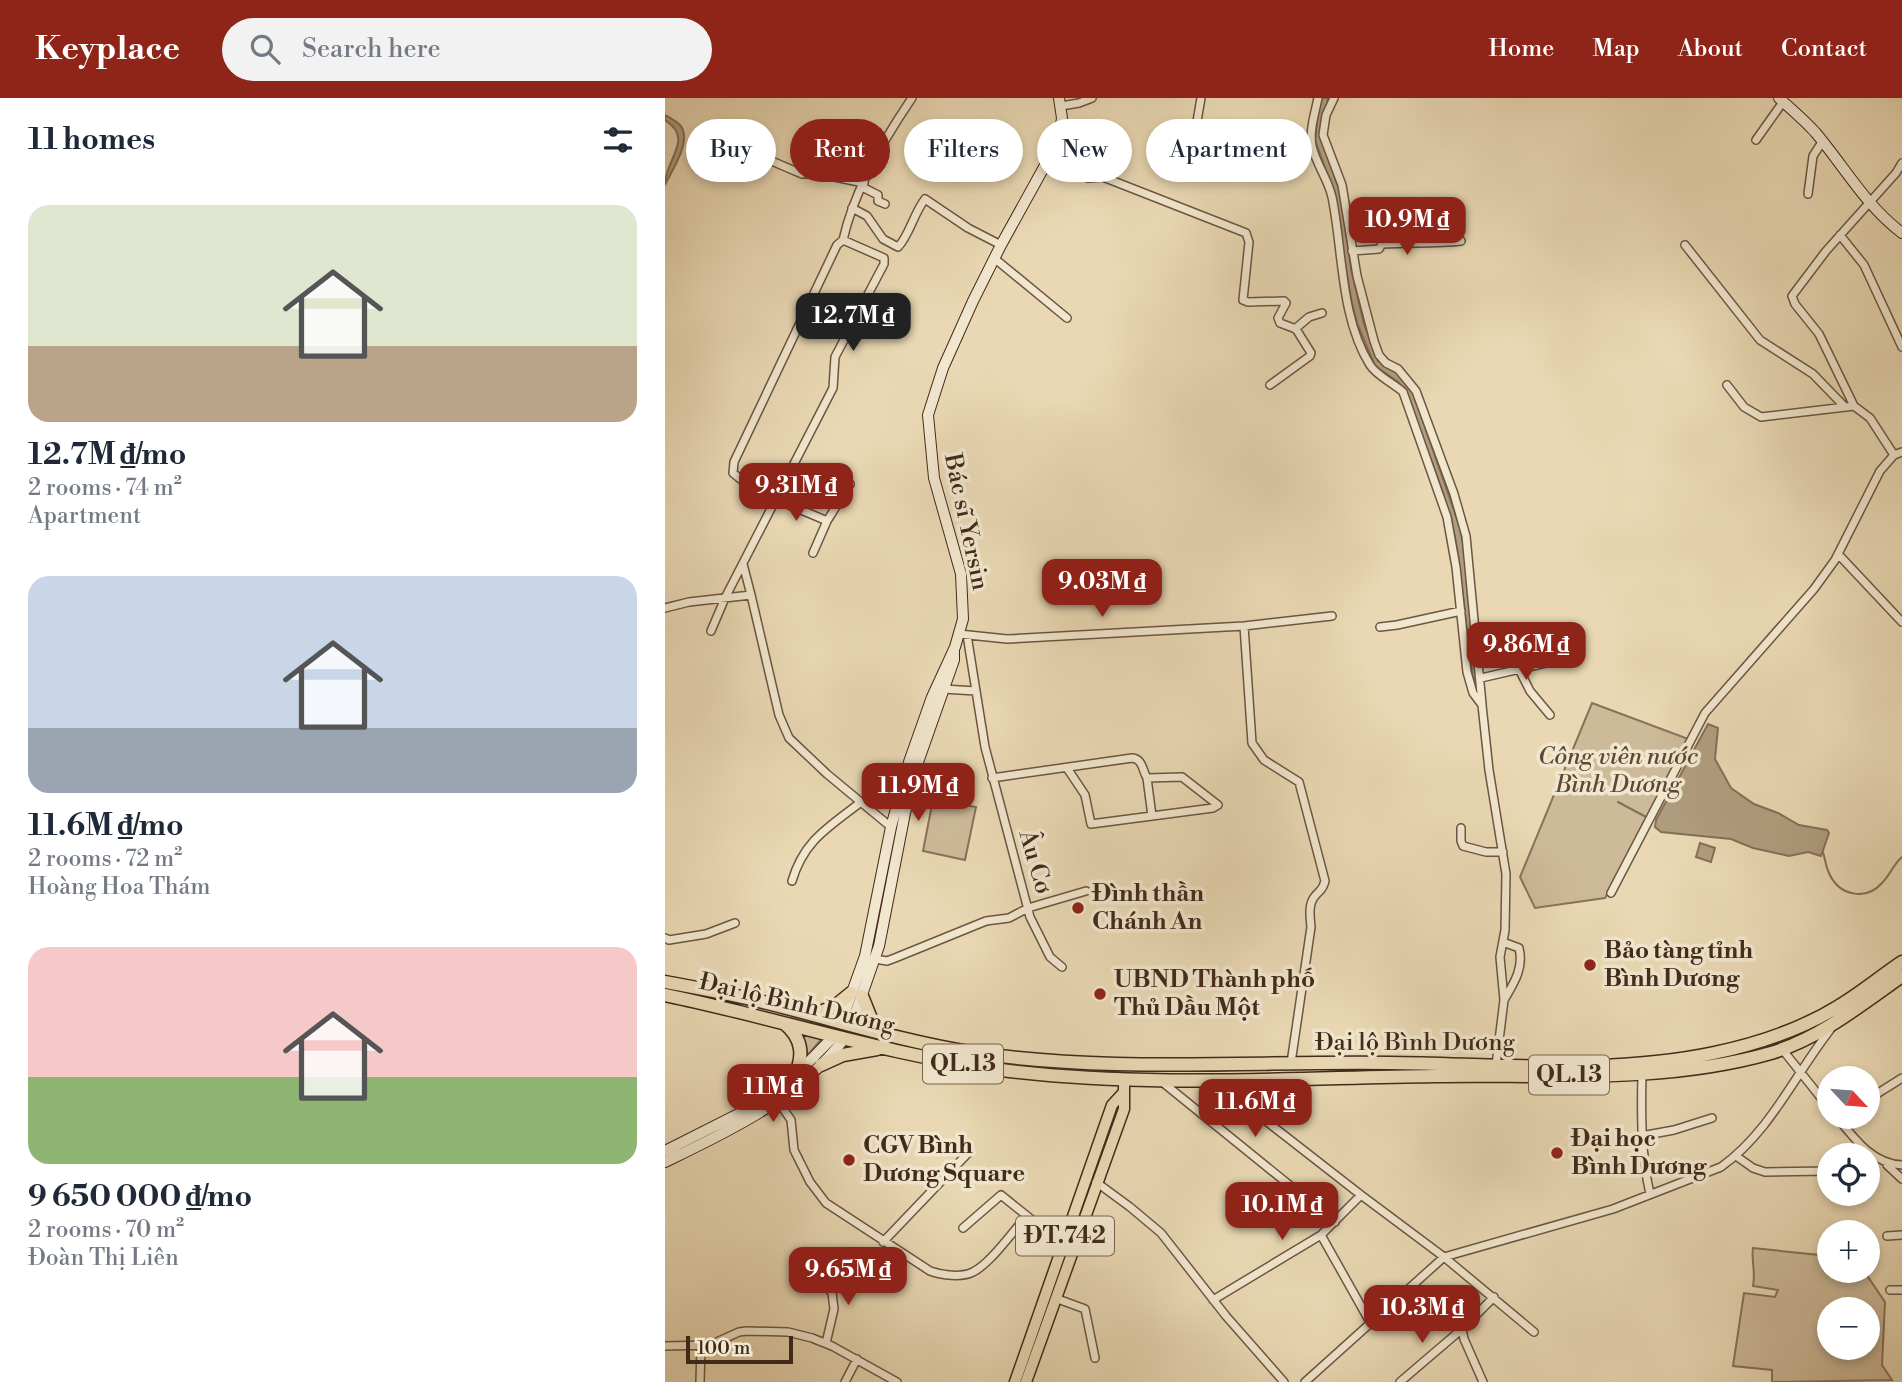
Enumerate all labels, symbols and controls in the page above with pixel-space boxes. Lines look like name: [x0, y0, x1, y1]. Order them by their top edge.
search box: [222, 18, 712, 81]
text: Keyplace: [35, 29, 180, 70]
icon: search: [246, 30, 284, 68]
text: Search here: [302, 33, 441, 65]
text: Home: [1489, 34, 1554, 64]
text: Map: [1592, 34, 1640, 64]
text: About: [1678, 34, 1743, 64]
text: Contact: [1781, 34, 1867, 64]
chip: Buy: [686, 119, 776, 182]
chip: Rent: [790, 119, 890, 182]
chip: Filters: [904, 119, 1023, 182]
chip: New: [1037, 119, 1132, 182]
chip: Apartment: [1146, 119, 1312, 182]
text: 11 homes: [28, 121, 155, 159]
icon: filters: [599, 121, 637, 159]
pin: 10.9M ₫: [1342, 198, 1472, 257]
text: 10.9M ₫: [1365, 206, 1449, 234]
icon: home: [270, 251, 396, 377]
pin: 12.7M ₫: [788, 294, 918, 353]
text: 12.7M ₫: [812, 302, 894, 330]
text: 12.7M ₫/mo: [28, 436, 186, 474]
street label: Bác sĩ Yersin: [937, 450, 995, 593]
pin: 9.31M ₫: [731, 464, 861, 523]
text: 9.31M ₫: [755, 472, 837, 500]
text: 2 rooms · 74 m²: [28, 474, 182, 502]
text: Apartment: [28, 502, 141, 530]
pin: 9.03M ₫: [1037, 560, 1167, 619]
text: 9.03M ₫: [1058, 568, 1146, 596]
icon: home: [270, 622, 396, 748]
pin: 9.86M ₫: [1461, 622, 1591, 682]
text: 9.86M ₫: [1483, 631, 1569, 659]
park label: Công viên nước Bình Dương: [1538, 742, 1699, 800]
pin: 11.9M ₫: [853, 764, 983, 823]
text: 11.9M ₫: [878, 772, 958, 800]
text: 11.6M ₫/mo: [28, 807, 184, 845]
street label: Âu Cơ: [1011, 825, 1059, 897]
text: 2 rooms · 72 m²: [28, 845, 182, 873]
text: Hoàng Hoa Thám: [28, 873, 210, 901]
place label: Đình thần Chánh An: [1091, 879, 1204, 937]
marker: Đình thần Chánh An: [1070, 900, 1086, 916]
place label: Bảo tàng tỉnh Bình Dương: [1604, 936, 1753, 994]
marker: Bảo tàng tỉnh Bình Dương: [1582, 957, 1598, 973]
place label: UBND Thành phố Thủ Dầu Một: [1114, 965, 1315, 1023]
street label: Đại lộ Bình Dương: [696, 967, 898, 1041]
marker: UBND Thành phố Thủ Dầu Một: [1092, 986, 1108, 1002]
icon: home: [270, 993, 396, 1119]
street label: Đại lộ Bình Dương: [1315, 1028, 1516, 1058]
road number: QL.13: [923, 1044, 1003, 1084]
road number: QL.13: [1529, 1056, 1609, 1094]
pin: 11M ₫: [724, 1065, 822, 1124]
north arrow: [1817, 1066, 1879, 1129]
map controls: [1817, 1066, 1880, 1360]
text: 11M ₫: [743, 1073, 803, 1101]
pin: 11.6M ₫: [1190, 1080, 1320, 1139]
text: 11.6M ₫: [1215, 1088, 1295, 1116]
place label: Đại học Bình Dương: [1570, 1124, 1708, 1182]
place label: CGV Bình Dương Square: [863, 1131, 1025, 1189]
button: locate: [1817, 1143, 1880, 1206]
marker: Đại học Bình Dương: [1549, 1145, 1565, 1161]
marker: CGV Bình Dương Square: [841, 1152, 857, 1168]
text: 9 650 000 ₫/mo: [28, 1178, 252, 1216]
pin: 10.1M ₫: [1217, 1182, 1347, 1242]
text: 10.1M ₫: [1241, 1191, 1323, 1219]
text: 2 rooms · 70 m²: [28, 1216, 184, 1244]
road number: ĐT.742: [1016, 1217, 1114, 1256]
button: +: [1817, 1220, 1880, 1283]
text: Đoàn Thị Liên: [28, 1244, 179, 1272]
pin: 9.65M ₫: [783, 1248, 913, 1307]
text: 9.65M ₫: [805, 1256, 891, 1284]
pin: 10.3M ₫: [1357, 1286, 1487, 1345]
text: 10.3M ₫: [1380, 1294, 1464, 1322]
button: −: [1817, 1297, 1880, 1360]
scale bar: [686, 1333, 793, 1365]
text: 100 m: [697, 1336, 750, 1360]

